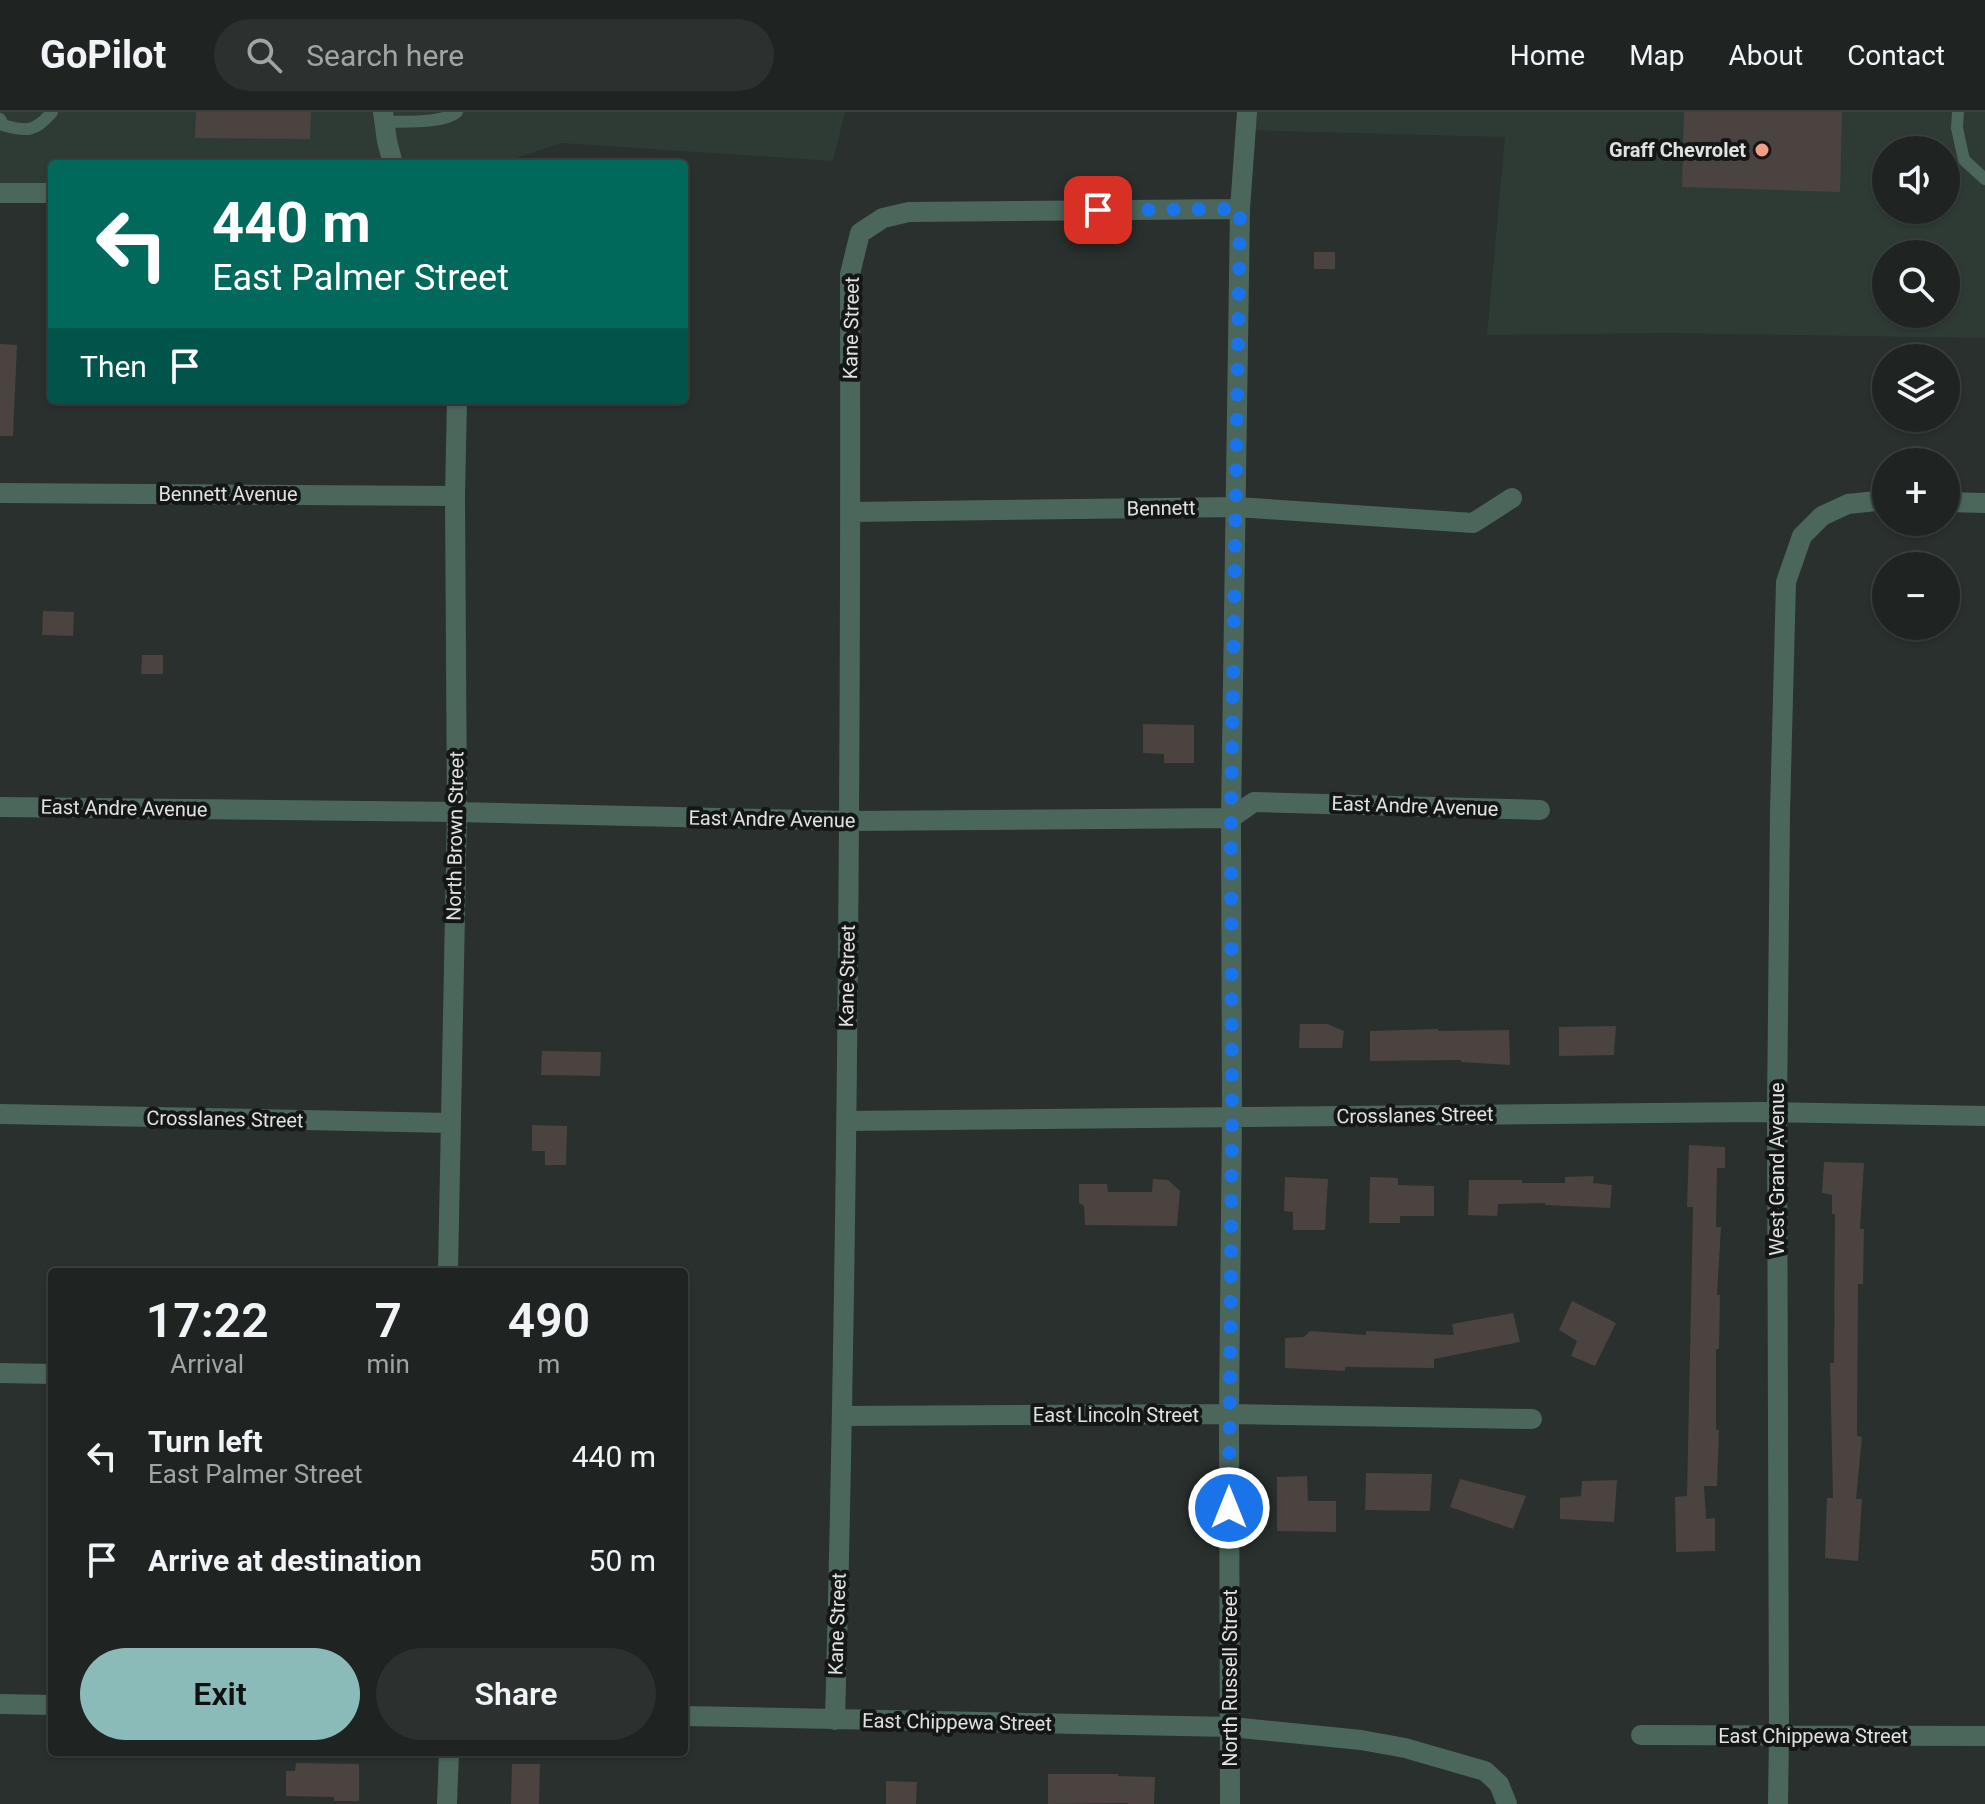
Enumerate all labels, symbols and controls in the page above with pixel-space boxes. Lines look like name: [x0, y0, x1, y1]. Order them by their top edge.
search box: [214, 19, 774, 91]
text: GoPilot: [40, 33, 166, 77]
icon: search: [242, 33, 286, 77]
text: Search here: [306, 38, 464, 73]
text: Home: [1510, 39, 1585, 72]
text: Map: [1629, 39, 1685, 72]
text: About: [1729, 39, 1803, 72]
text: Contact: [1847, 39, 1945, 72]
map controls: [1872, 136, 1960, 640]
button: sound: [1872, 136, 1960, 224]
place label: Graff Chevrolet: [1609, 138, 1746, 162]
marker: Graff Chevrolet: [1753, 141, 1771, 159]
pin: [1064, 176, 1132, 244]
icon: arrive: [1076, 188, 1120, 232]
text: 440 m: [212, 190, 371, 256]
icon: left: [80, 192, 184, 296]
button: search: [1872, 240, 1960, 328]
text: East Palmer Street: [212, 257, 509, 299]
street label: Kane Street: [838, 276, 864, 380]
icon: arrive: [163, 344, 207, 388]
button: layers: [1872, 344, 1960, 432]
text: Then: [80, 349, 147, 384]
button: +: [1872, 448, 1960, 536]
street label: Bennett Avenue: [158, 482, 298, 506]
street label: Bennett: [1126, 495, 1196, 521]
button: −: [1872, 552, 1960, 640]
street label: North Brown Street: [442, 751, 468, 921]
street label: East Andre Avenue: [1331, 791, 1499, 821]
street label: East Andre Avenue: [40, 795, 208, 821]
street label: East Andre Avenue: [688, 806, 856, 832]
street label: Kane Street: [834, 924, 860, 1028]
street label: West Grand Avenue: [1765, 1082, 1789, 1256]
street label: Crosslanes Street: [1336, 1102, 1494, 1128]
street label: Crosslanes Street: [146, 1106, 304, 1132]
text: 17:22: [146, 1292, 269, 1349]
text: 7: [375, 1292, 402, 1349]
text: 490: [508, 1292, 590, 1349]
text: Arrival: [170, 1349, 244, 1379]
text: min: [366, 1349, 410, 1379]
text: m: [538, 1349, 560, 1379]
street label: East Lincoln Street: [1033, 1403, 1199, 1427]
text: Turn left: [148, 1424, 263, 1459]
icon: left: [80, 1434, 124, 1478]
text: 440 m: [572, 1439, 656, 1474]
text: East Palmer Street: [148, 1459, 362, 1489]
position arrow: [1187, 1466, 1271, 1550]
icon: arrive: [80, 1538, 124, 1582]
text: Arrive at destination: [148, 1543, 422, 1578]
text: 50 m: [589, 1543, 656, 1578]
street label: Kane Street: [823, 1572, 851, 1676]
street label: North Russell Street: [1218, 1589, 1242, 1767]
button: Exit: [80, 1648, 360, 1740]
button: Share: [376, 1648, 656, 1740]
street label: East Chippewa Street: [862, 1708, 1052, 1736]
street label: East Chippewa Street: [1718, 1724, 1908, 1748]

